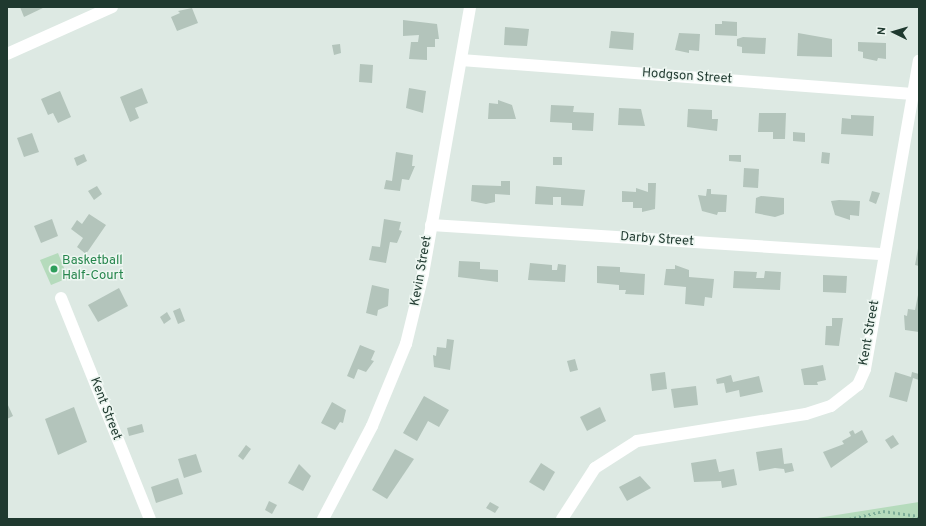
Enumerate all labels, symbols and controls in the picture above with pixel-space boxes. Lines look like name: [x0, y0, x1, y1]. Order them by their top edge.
north arrow: [874, 12, 914, 52]
text: N: [875, 26, 889, 36]
street label: Hodgson Street: [641, 66, 733, 88]
street label: Darby Street: [620, 230, 694, 250]
street label: Kevin Street: [408, 235, 436, 307]
place label: Basketball Half-Court: [62, 254, 124, 285]
marker: Basketball Half-Court: [49, 264, 59, 274]
street label: Kent Street: [857, 299, 883, 367]
street label: Kent Street: [86, 375, 124, 443]

